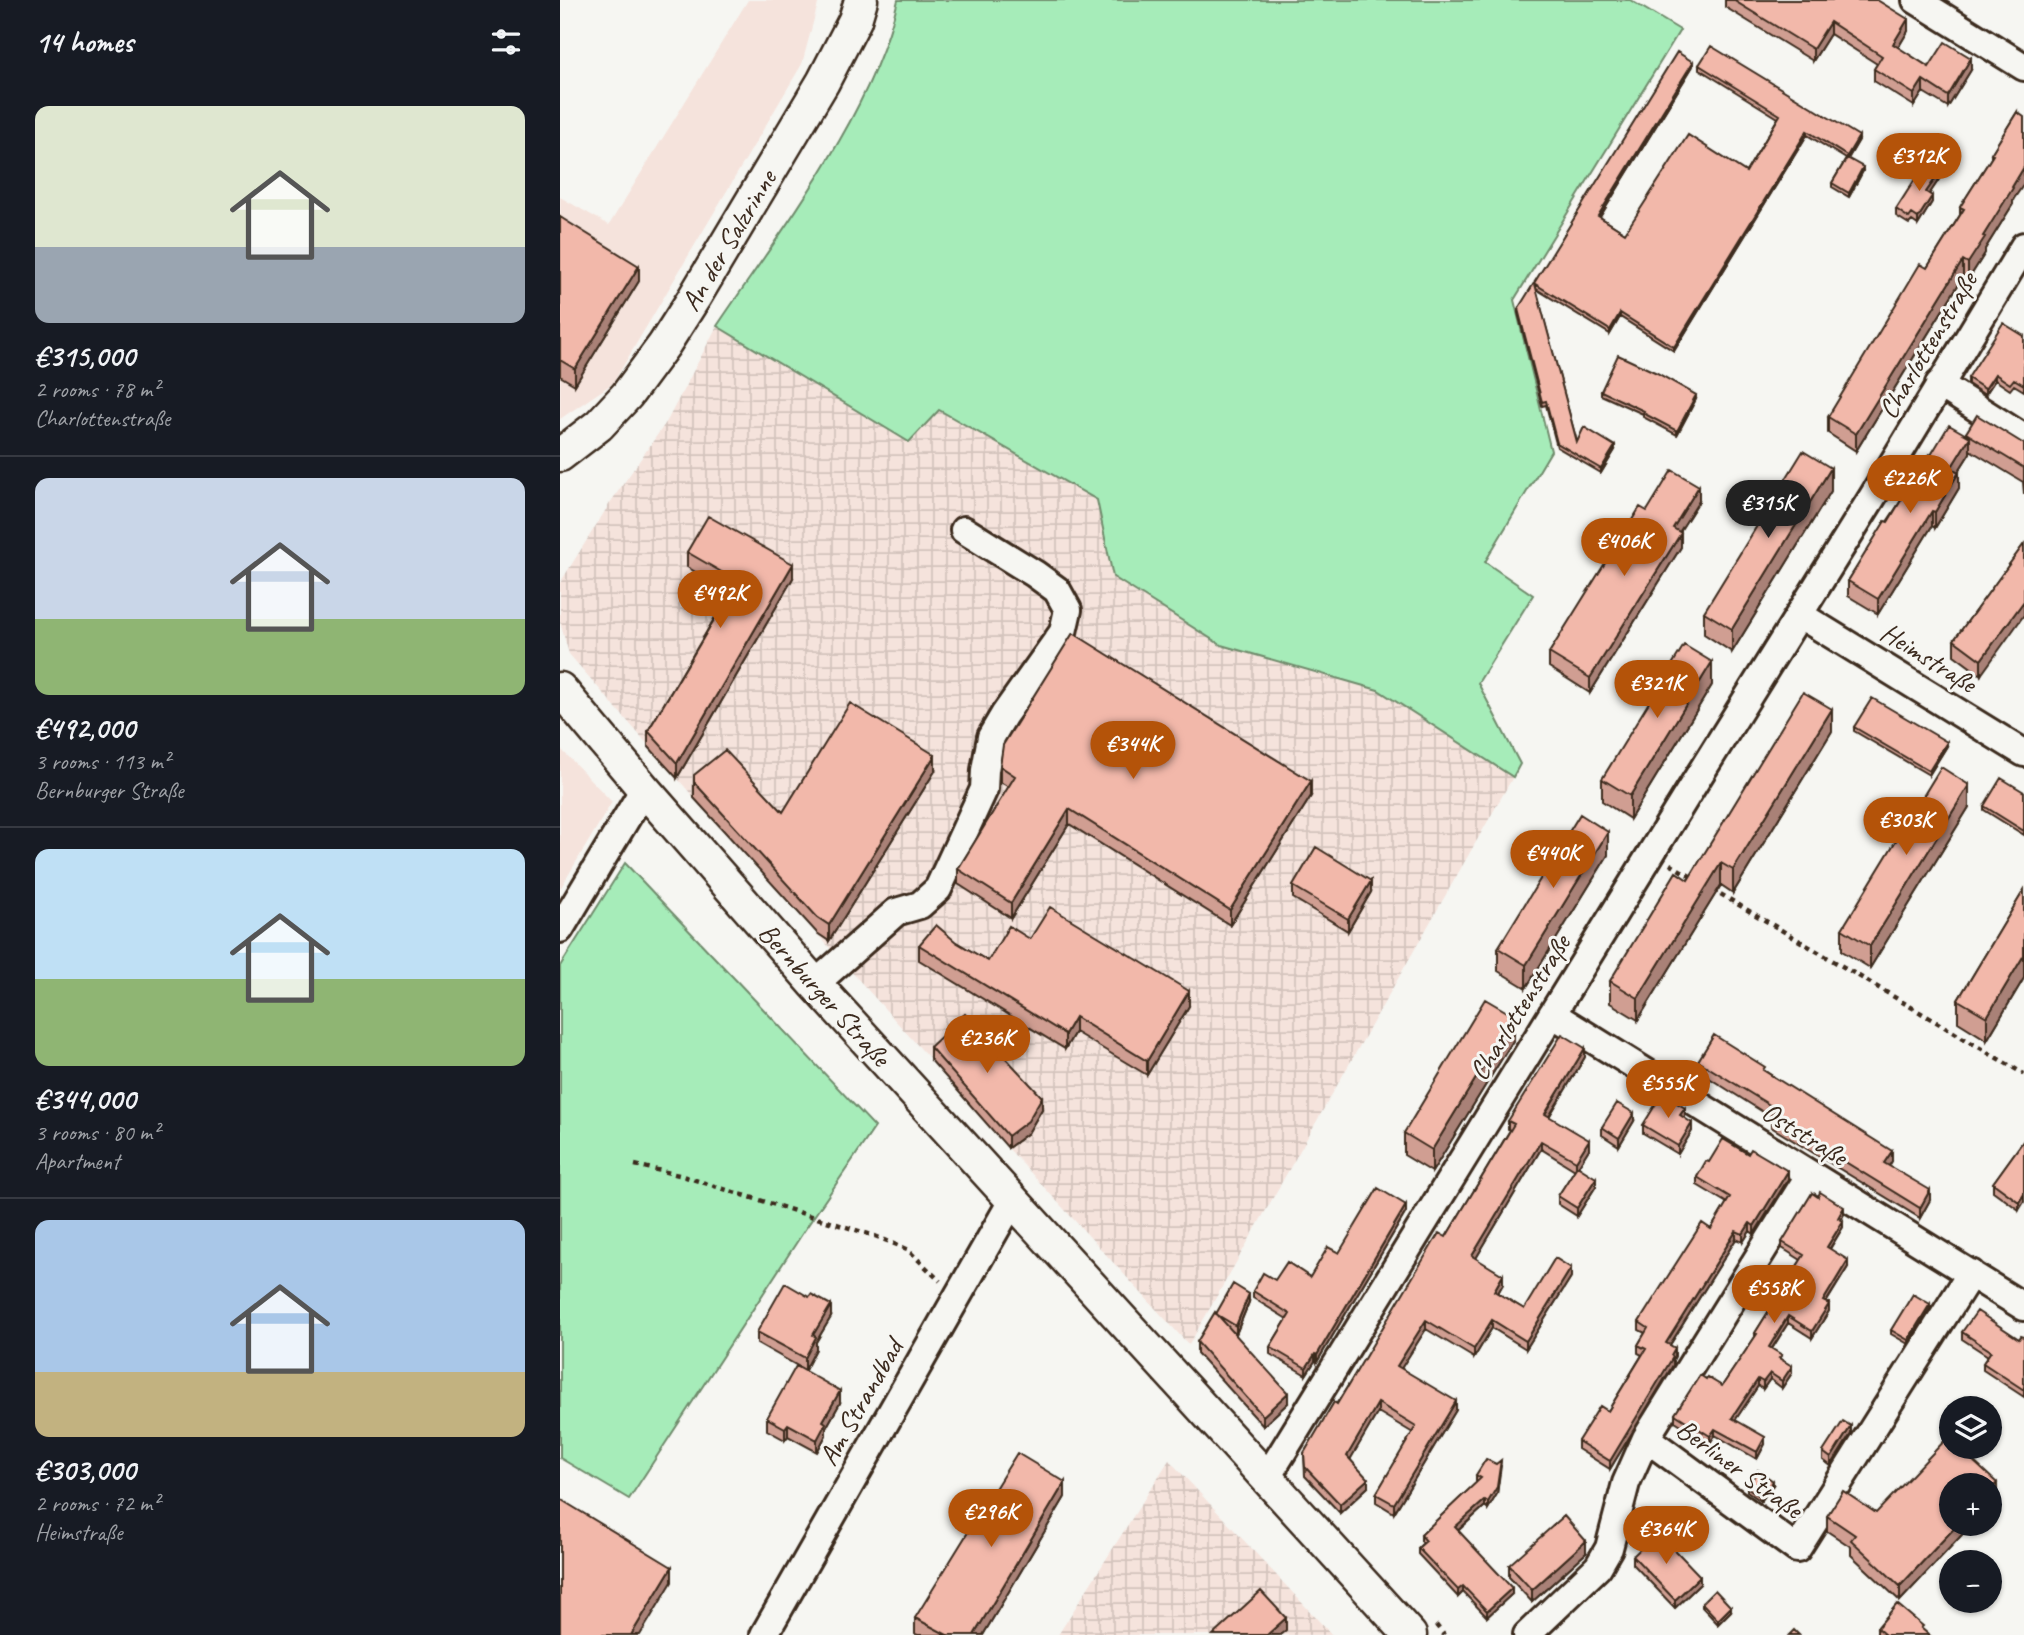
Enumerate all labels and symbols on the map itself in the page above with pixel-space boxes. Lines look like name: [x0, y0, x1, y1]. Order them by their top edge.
pin: €312K: [1870, 134, 1968, 193]
street label: An der Salzrinne: [673, 162, 785, 317]
street label: Charlottenstraße: [1870, 264, 1986, 425]
pin: €226K: [1861, 456, 1959, 515]
pin: €315K: [1719, 480, 1817, 540]
pin: €406K: [1575, 518, 1673, 578]
pin: €492K: [671, 570, 769, 630]
street label: Heimstraße: [1874, 614, 1985, 701]
pin: €321K: [1608, 660, 1706, 720]
pin: €344K: [1084, 722, 1182, 781]
pin: €303K: [1857, 798, 1955, 857]
pin: €440K: [1504, 830, 1602, 890]
street label: Bernburger Straße: [751, 915, 899, 1075]
street label: Charlottenstraße: [1461, 927, 1579, 1086]
pin: €236K: [938, 1016, 1036, 1075]
pin: €555K: [1619, 1060, 1717, 1120]
street label: Oststraße: [1755, 1094, 1856, 1174]
pin: €558K: [1725, 1266, 1823, 1325]
street label: Am Strandbad: [810, 1330, 913, 1472]
street label: Berliner Straße: [1670, 1411, 1811, 1527]
pin: €296K: [942, 1490, 1040, 1549]
pin: €364K: [1617, 1506, 1715, 1566]

